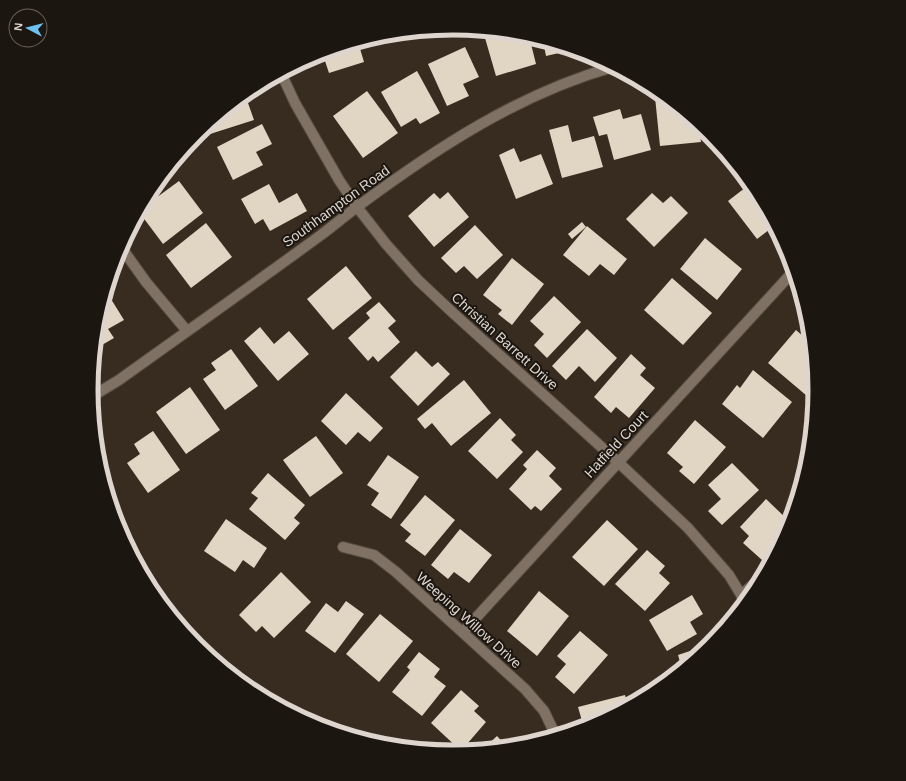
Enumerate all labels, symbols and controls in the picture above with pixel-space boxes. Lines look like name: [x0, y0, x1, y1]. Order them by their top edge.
north arrow: [8, 8, 48, 48]
text: N: [12, 22, 25, 31]
street label: Southhampton Road: [279, 162, 393, 250]
street label: Christian Barrett Drive: [448, 289, 562, 393]
street label: Hatfield Court: [581, 407, 651, 481]
street label: Weeping Willow Drive: [413, 569, 525, 672]

